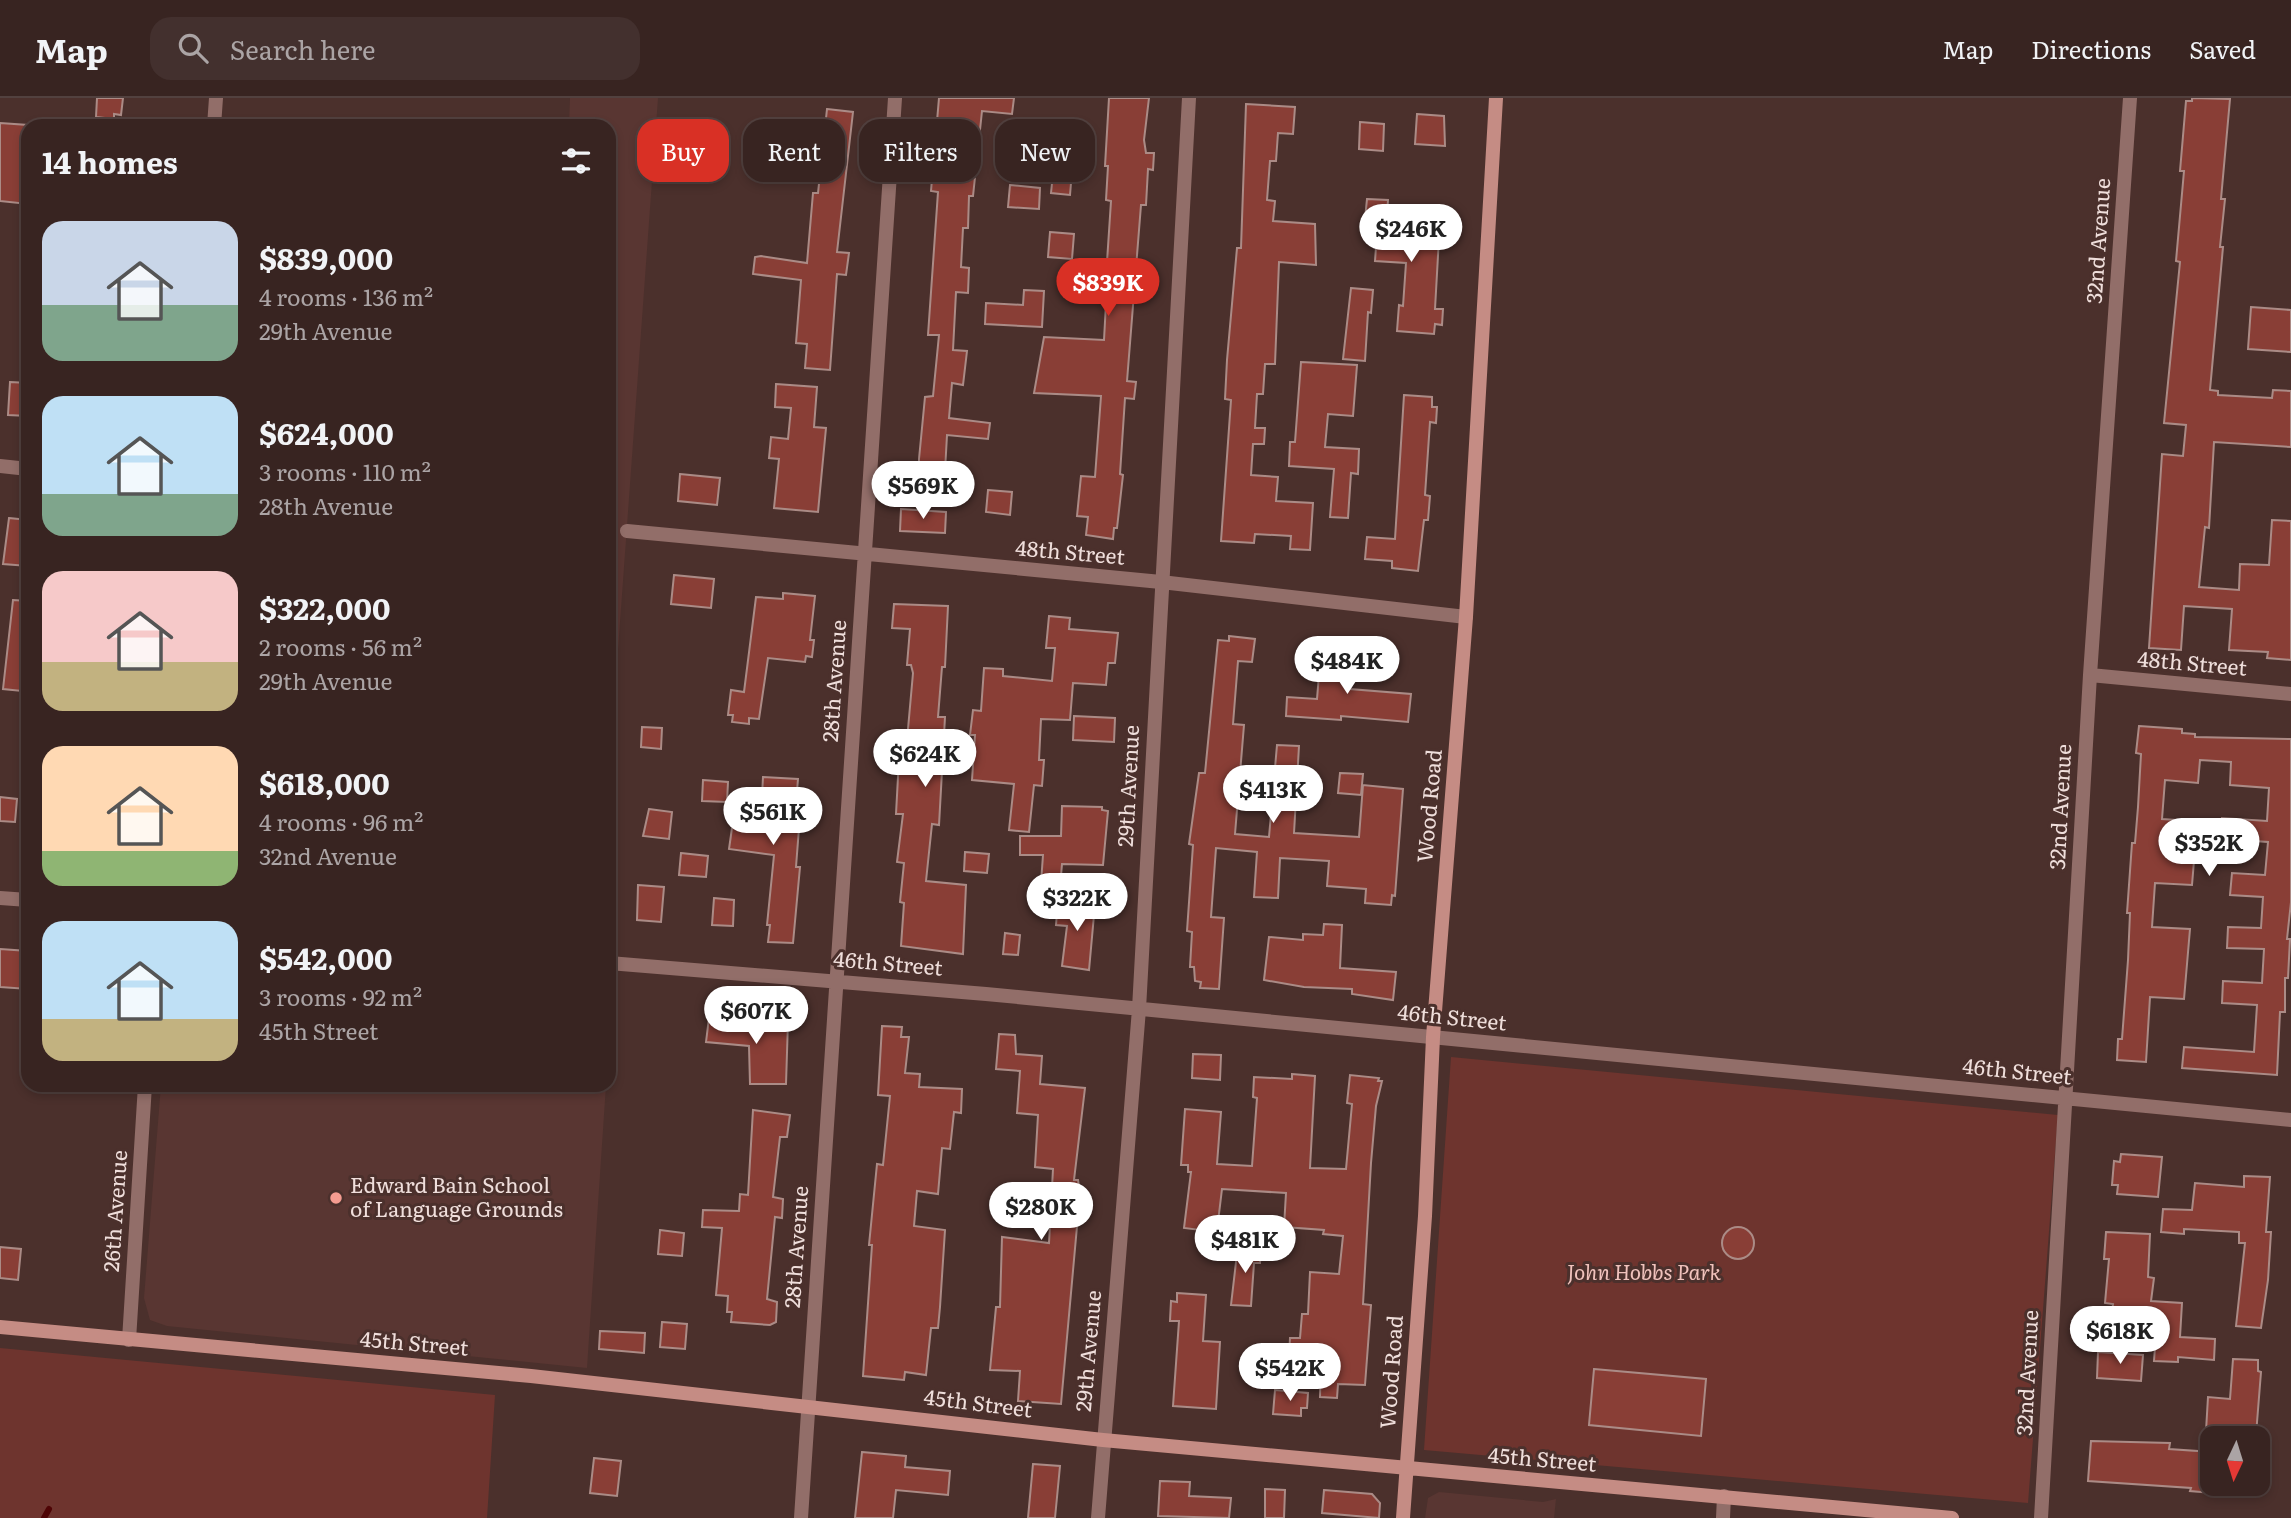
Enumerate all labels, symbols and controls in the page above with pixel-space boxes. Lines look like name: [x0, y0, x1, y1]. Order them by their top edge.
search box: [150, 17, 640, 80]
text: Map: [35, 24, 108, 73]
icon: search: [174, 29, 212, 67]
text: Search here: [230, 29, 376, 68]
text: Map: [1942, 31, 1993, 66]
text: Directions: [2031, 31, 2151, 66]
text: Saved: [2189, 31, 2256, 66]
chip: Buy: [637, 119, 729, 182]
chip: Rent: [743, 119, 845, 182]
chip: Filters: [859, 119, 981, 182]
chip: New: [995, 119, 1095, 182]
text: 14 homes: [42, 139, 178, 183]
icon: filters: [557, 142, 595, 180]
street label: 32nd Avenue: [2077, 177, 2116, 305]
pin: $246K: [1362, 204, 1460, 264]
text: $246K: [1375, 210, 1447, 244]
text: $839,000: [259, 235, 393, 279]
icon: home: [98, 249, 182, 333]
pin: $839K: [1059, 258, 1157, 318]
text: $839K: [1072, 264, 1144, 298]
text: 4 rooms · 136 m²: [259, 279, 433, 313]
text: 29th Avenue: [259, 313, 393, 347]
text: $624,000: [259, 410, 394, 454]
icon: home: [98, 424, 182, 508]
text: 3 rooms · 110 m²: [259, 454, 431, 488]
pin: $569K: [874, 462, 972, 521]
text: $569K: [888, 467, 958, 501]
text: 28th Avenue: [259, 488, 393, 522]
street label: 48th Street: [1014, 530, 1127, 571]
text: $322,000: [259, 585, 391, 629]
icon: home: [98, 599, 182, 683]
street label: 28th Avenue: [813, 619, 852, 743]
text: 2 rooms · 56 m²: [259, 629, 422, 663]
pin: $484K: [1298, 636, 1396, 696]
street label: 48th Street: [2136, 641, 2249, 682]
text: $484K: [1310, 642, 1384, 676]
text: 29th Avenue: [259, 663, 393, 697]
street label: 29th Avenue: [1108, 724, 1145, 848]
pin: $624K: [876, 730, 974, 789]
text: $624K: [889, 735, 961, 769]
street label: 32nd Avenue: [2040, 743, 2077, 871]
street label: Wood Road: [1407, 748, 1448, 864]
text: $618,000: [259, 760, 390, 804]
pin: $413K: [1224, 766, 1322, 825]
text: $413K: [1239, 771, 1307, 805]
icon: home: [98, 774, 182, 858]
pin: $561K: [724, 788, 822, 847]
text: $561K: [739, 793, 807, 827]
text: 4 rooms · 96 m²: [259, 804, 423, 838]
pin: $352K: [2160, 818, 2258, 878]
text: $352K: [2174, 824, 2244, 858]
text: 32nd Avenue: [259, 838, 397, 872]
pin: $322K: [1028, 874, 1126, 933]
text: $322K: [1043, 879, 1111, 913]
text: $542,000: [259, 935, 393, 979]
street label: 46th Street: [832, 941, 945, 982]
icon: home: [98, 949, 182, 1033]
text: 3 rooms · 92 m²: [259, 979, 422, 1013]
pin: $607K: [707, 986, 805, 1046]
text: $607K: [720, 992, 792, 1026]
street label: 46th Street: [1396, 994, 1509, 1037]
text: 45th Street: [259, 1013, 378, 1047]
street label: 46th Street: [1961, 1048, 2074, 1091]
street label: 26th Avenue: [94, 1149, 133, 1273]
place label: Edward Bain School of Language Grounds: [350, 1168, 563, 1223]
pin: $280K: [992, 1182, 1090, 1242]
street label: 28th Avenue: [775, 1185, 814, 1309]
text: $280K: [1005, 1188, 1077, 1222]
marker: Edward Bain School of Language Grounds: [328, 1190, 344, 1206]
pin: $481K: [1196, 1216, 1294, 1275]
text: $481K: [1211, 1221, 1279, 1255]
park label: John Hobbs Park: [1567, 1255, 1721, 1286]
street label: 29th Avenue: [1066, 1289, 1107, 1413]
pin: $618K: [2071, 1306, 2169, 1366]
street label: 32nd Avenue: [2007, 1309, 2044, 1437]
text: $618K: [2086, 1312, 2154, 1346]
street label: Wood Road: [1370, 1314, 1409, 1430]
street label: 45th Street: [359, 1321, 470, 1362]
pin: $542K: [1241, 1344, 1339, 1403]
text: $542K: [1255, 1349, 1325, 1383]
street label: 45th Street: [922, 1379, 1035, 1424]
north arrow: [2200, 1426, 2270, 1496]
map controls: [2200, 1426, 2270, 1496]
street label: 45th Street: [1487, 1437, 1598, 1478]

